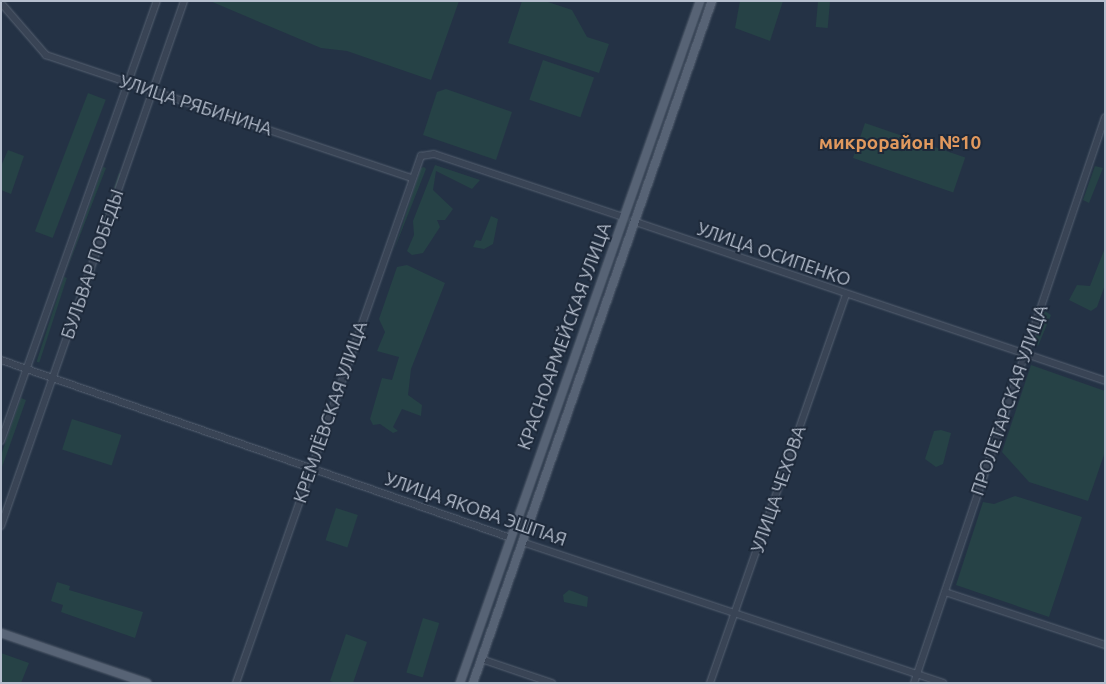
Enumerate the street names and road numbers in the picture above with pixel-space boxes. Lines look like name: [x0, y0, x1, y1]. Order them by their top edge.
street label: УЛИЦА РЯБИНИНА: [117, 70, 275, 140]
street label: БУЛЬВАР ПОБЕДЫ: [56, 186, 128, 342]
street label: УЛИЦА ОСИПЕНКО: [694, 218, 854, 290]
street label: КРАСНОАРМЕЙСКАЯ УЛИЦА: [513, 219, 615, 453]
street label: ПРОЛЕТАРСКАЯ УЛИЦА: [966, 302, 1052, 498]
street label: КРЕМЛЁВСКАЯ УЛИЦА: [289, 318, 371, 506]
street label: УЛИЦА ЧЕХОВА: [746, 423, 810, 555]
street label: УЛИЦА ЯКОВА ЭШПАЯ: [382, 468, 570, 550]

